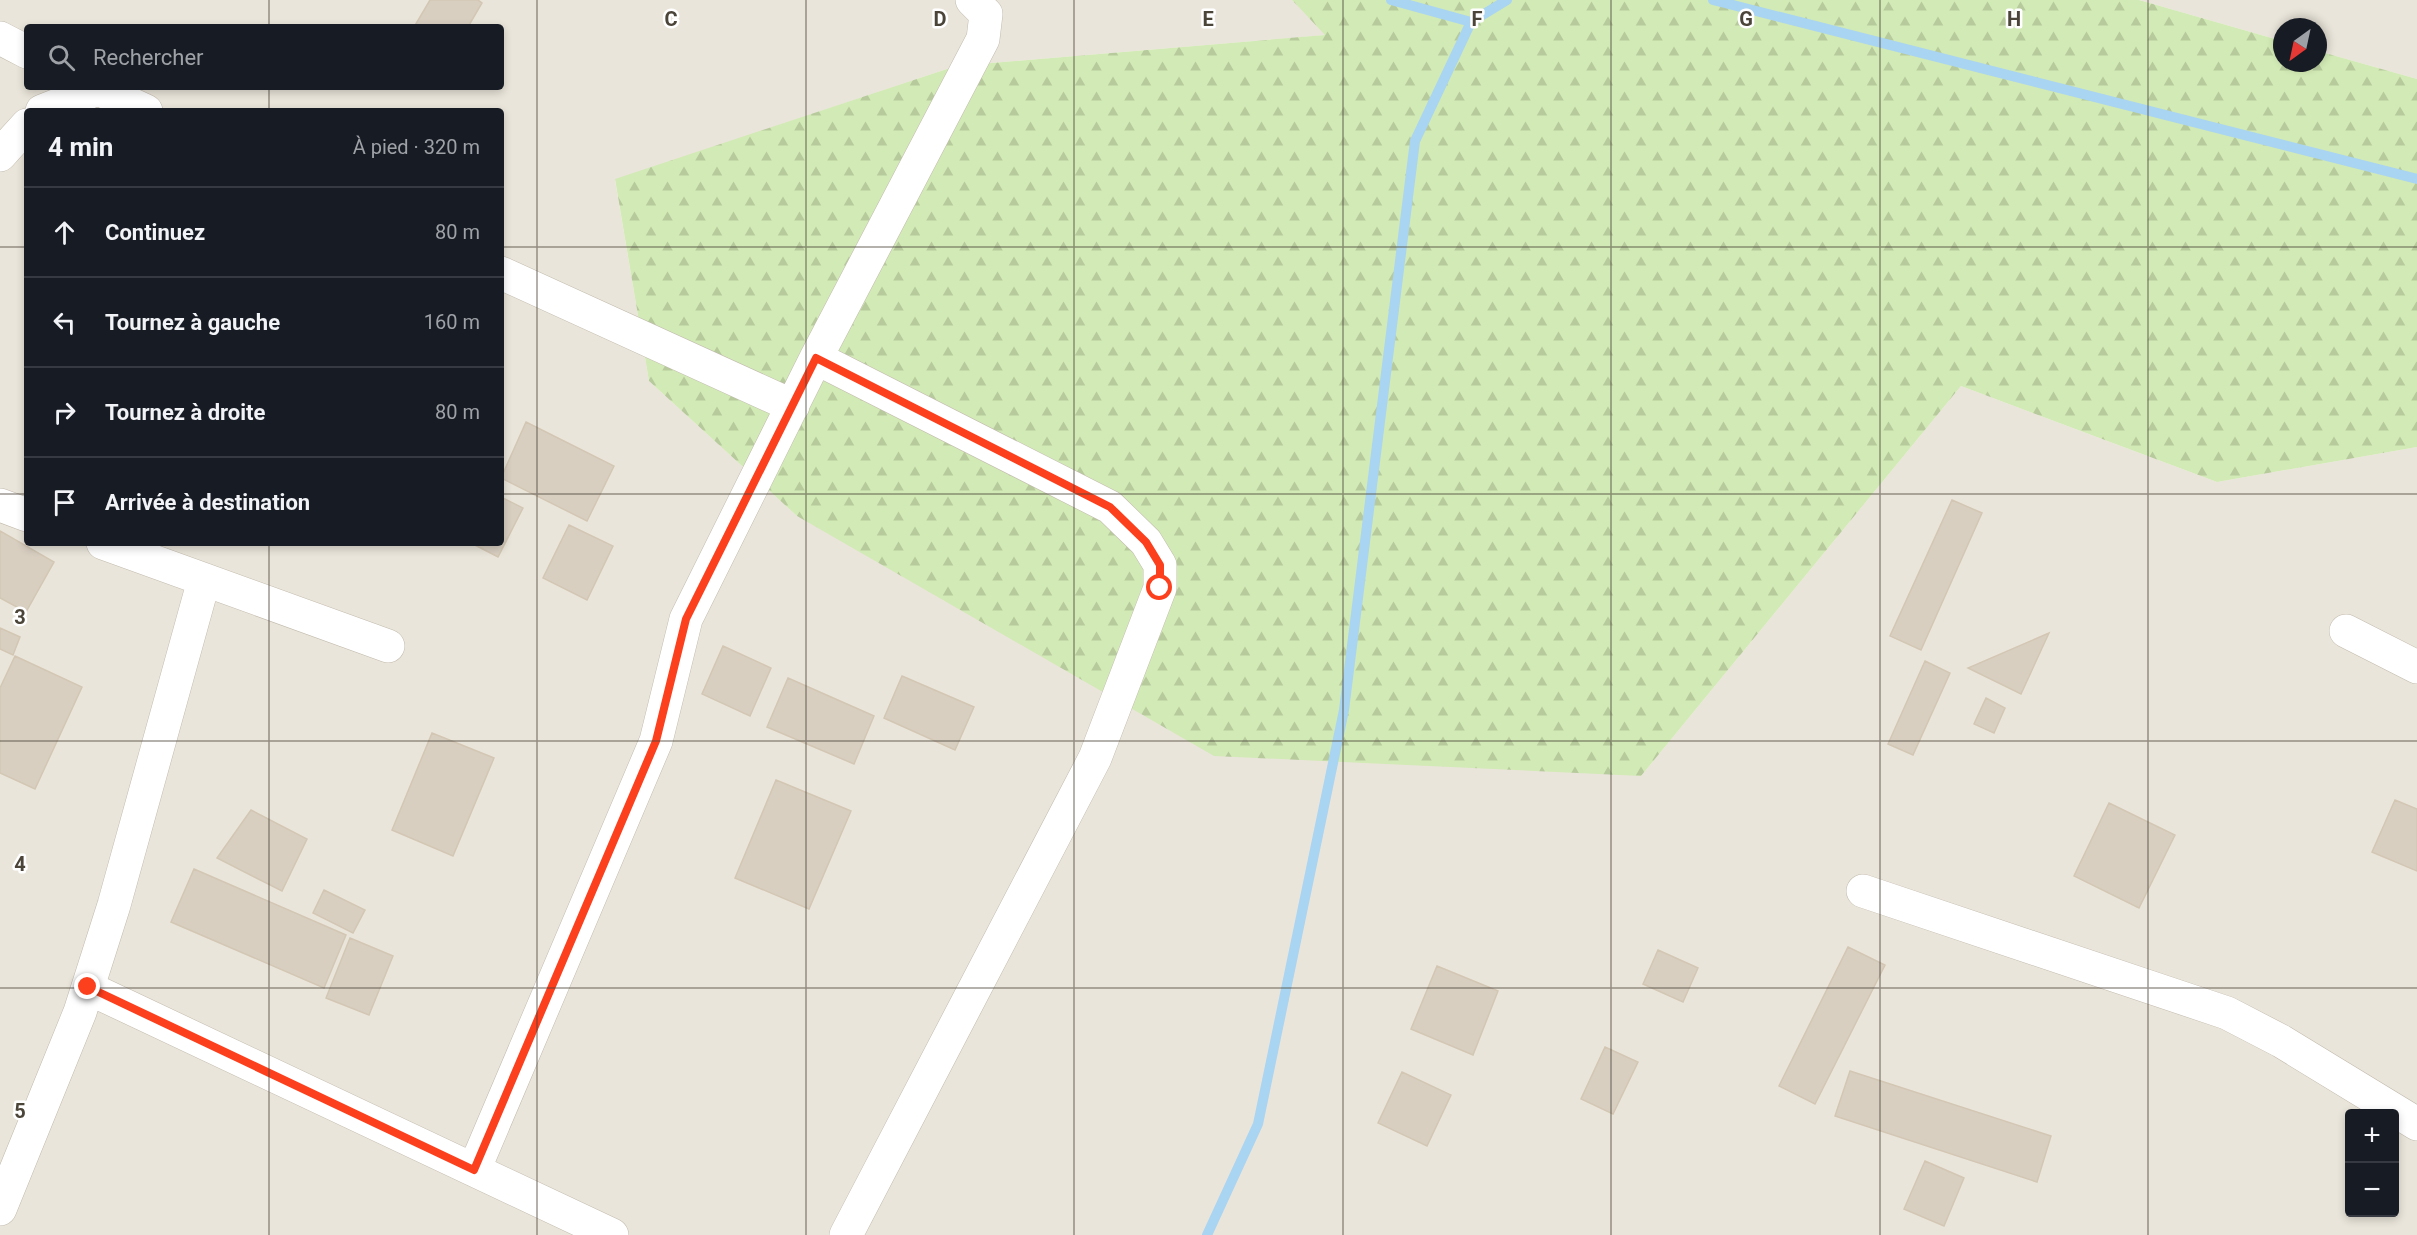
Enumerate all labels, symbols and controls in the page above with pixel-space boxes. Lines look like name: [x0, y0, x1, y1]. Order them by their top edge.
text: C: [664, 7, 678, 31]
text: D: [934, 7, 947, 31]
text: E: [1202, 7, 1214, 31]
text: F: [1472, 7, 1483, 31]
text: G: [1739, 7, 1753, 31]
text: H: [2007, 7, 2021, 31]
north arrow: [2273, 18, 2327, 72]
search box: [24, 24, 504, 90]
icon: search: [45, 41, 78, 74]
text: Rechercher: [93, 45, 204, 70]
text: 4 min: [48, 132, 113, 162]
text: À pied · 320 m: [353, 135, 480, 159]
icon: ahead: [48, 216, 81, 249]
text: Continuez: [105, 220, 205, 245]
text: 80 m: [435, 220, 480, 244]
icon: left: [48, 306, 81, 339]
text: Tournez à gauche: [105, 310, 280, 335]
text: 160 m: [424, 310, 480, 334]
icon: right: [48, 396, 81, 429]
text: Tournez à droite: [105, 400, 265, 425]
text: 80 m: [435, 400, 480, 424]
icon: arrive: [48, 486, 81, 519]
text: Arrivée à destination: [105, 490, 310, 515]
route start: [1146, 574, 1172, 600]
text: 3: [14, 605, 26, 629]
text: 4: [14, 852, 26, 876]
route end: [74, 973, 100, 999]
text: 5: [14, 1099, 26, 1123]
map controls: [2345, 1109, 2399, 1217]
button: +: [2345, 1109, 2399, 1163]
button: −: [2345, 1163, 2399, 1217]

